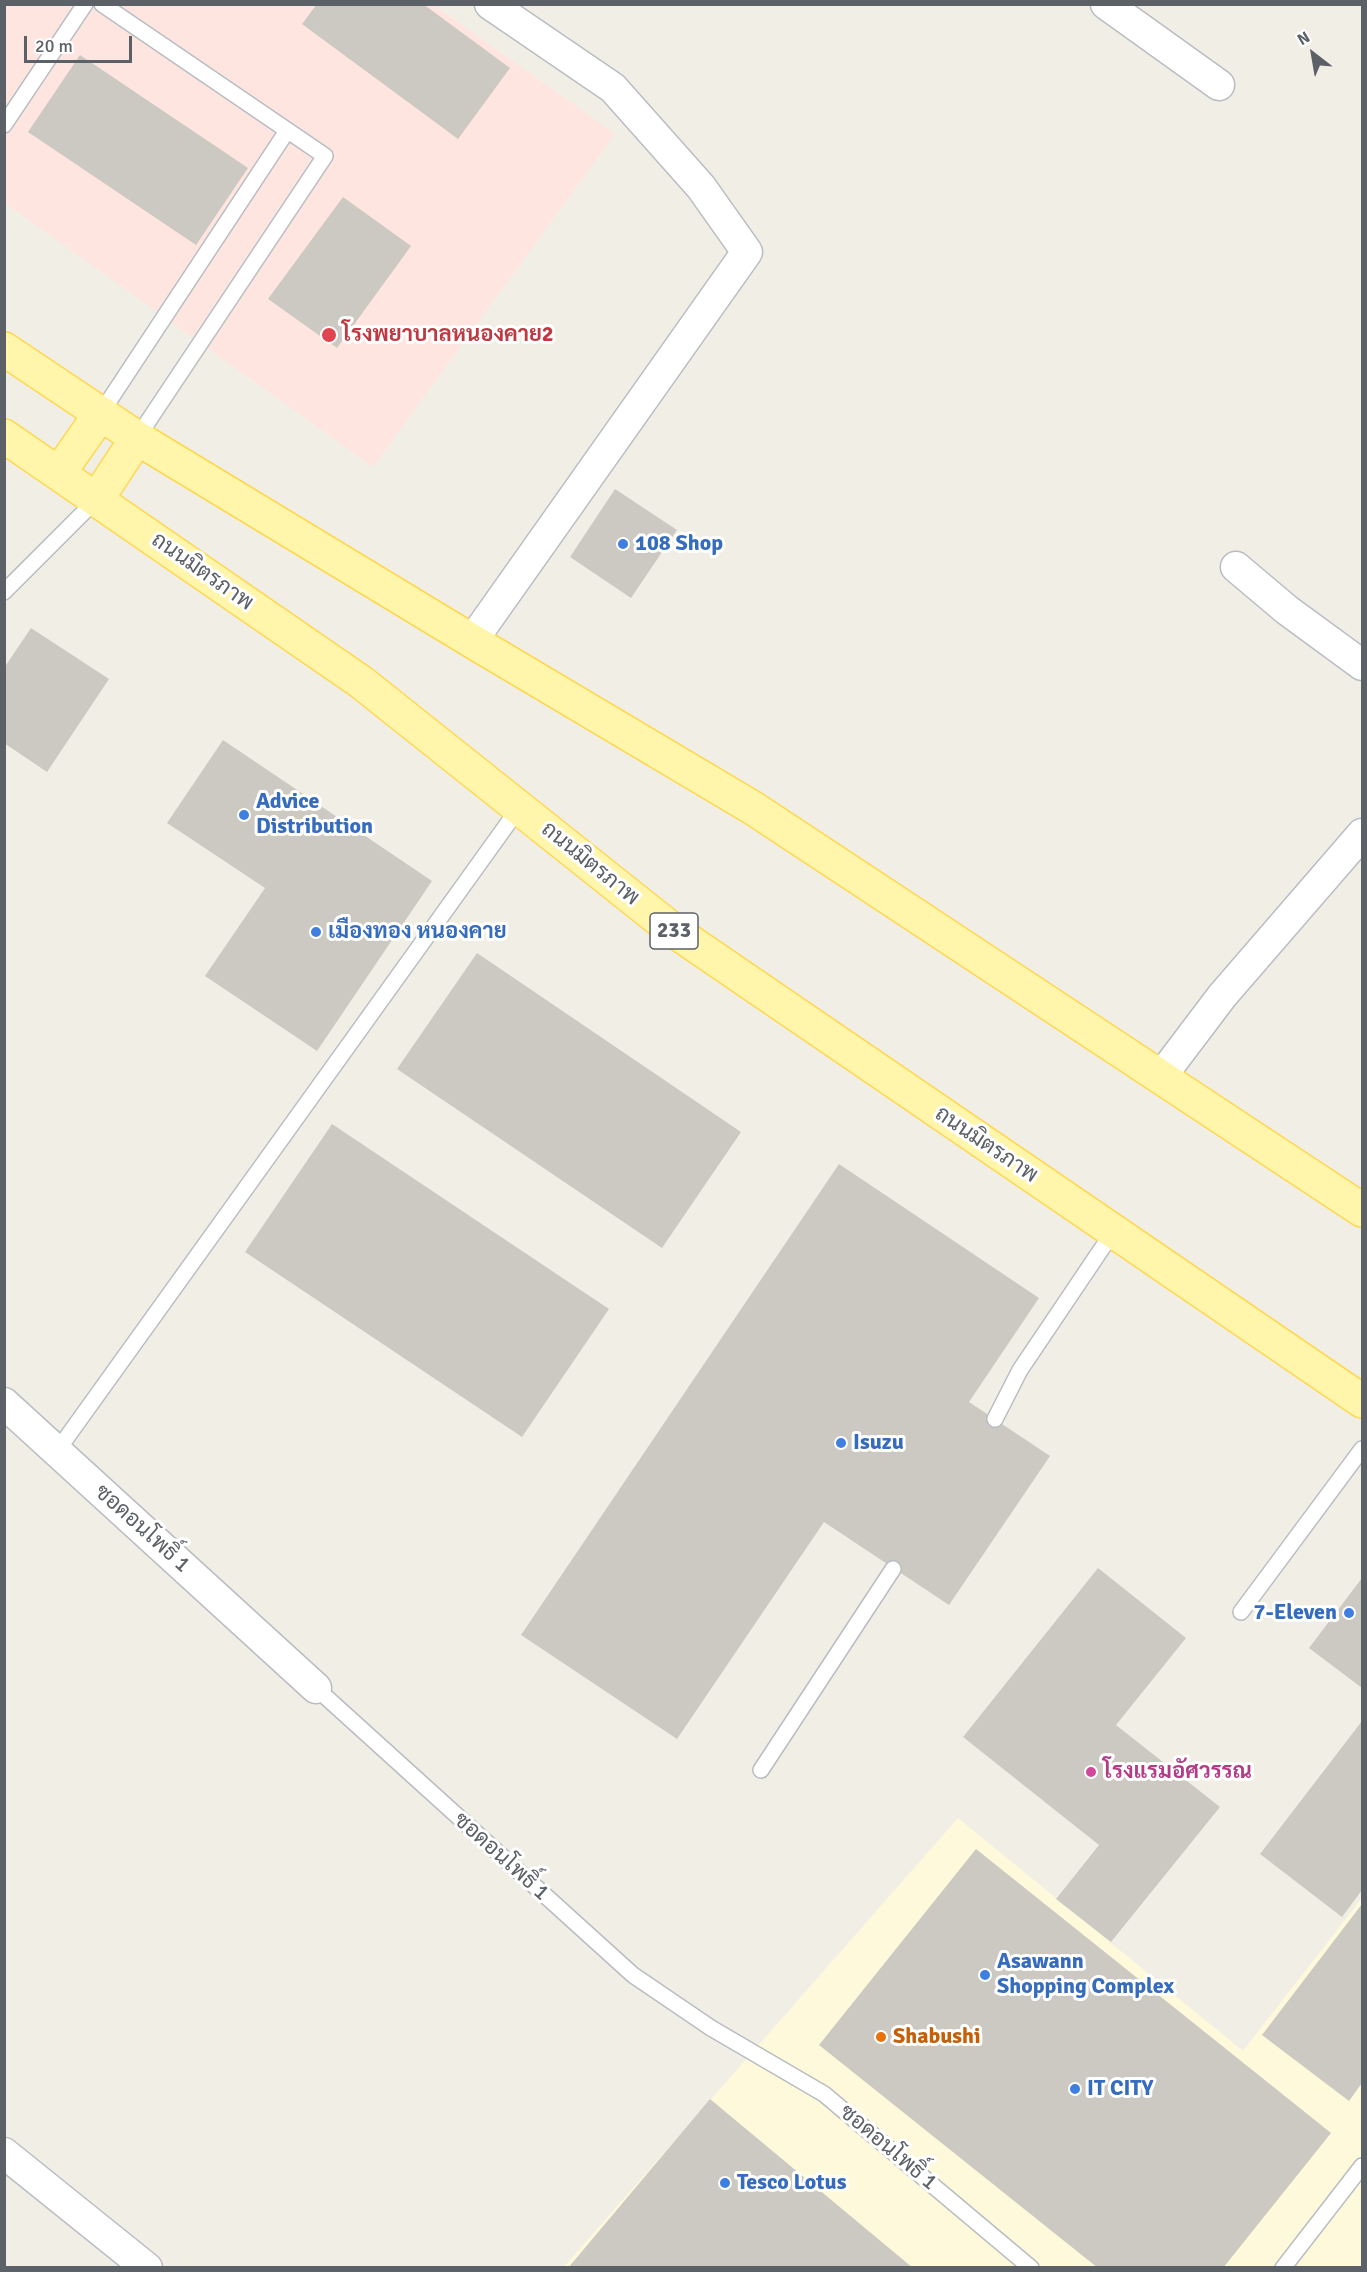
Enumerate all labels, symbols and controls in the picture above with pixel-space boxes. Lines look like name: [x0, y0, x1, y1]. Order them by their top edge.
scale bar: [27, 24, 135, 62]
north arrow: [1283, 24, 1343, 84]
text: N: [1294, 27, 1314, 50]
text: 20 m: [35, 35, 73, 57]
place label: โรงพยาบาลหนองคาย2: [342, 322, 554, 348]
marker: โรงพยาบาลหนองคาย2: [320, 326, 338, 344]
street label: ถนนมิตรภาพ: [146, 527, 258, 617]
place label: 108 Shop: [635, 531, 723, 557]
marker: 108 Shop: [616, 537, 630, 551]
place label: Advice Distribution: [256, 789, 373, 840]
marker: Advice Distribution: [237, 808, 251, 822]
street label: ถนนมิตรภาพ: [536, 816, 644, 912]
road number: 233: [650, 913, 698, 949]
place label: เมืองทอง หนองคาย: [328, 919, 507, 945]
marker: เมืองทอง หนองคาย: [309, 925, 323, 939]
street label: ถนนมิตรภาพ: [930, 1101, 1042, 1189]
place label: Isuzu: [853, 1430, 904, 1456]
marker: Isuzu: [834, 1436, 848, 1450]
street label: ซอดอนโพธิ์ 1: [89, 1479, 195, 1579]
place label: 7-Eleven: [1254, 1600, 1337, 1626]
marker: 7-Eleven: [1342, 1606, 1356, 1620]
place label: โรงแรมอัศวรรณ: [1103, 1759, 1252, 1785]
marker: โรงแรมอัศวรรณ: [1084, 1765, 1098, 1779]
street label: ซอดอนโพธิ์ 1: [448, 1807, 554, 1907]
place label: Asawann Shopping Complex: [997, 1949, 1174, 2000]
marker: Asawann Shopping Complex: [978, 1968, 992, 1982]
place label: Shabushi: [893, 2024, 981, 2050]
marker: Shabushi: [874, 2030, 888, 2044]
place label: IT CITY: [1087, 2076, 1153, 2102]
marker: IT CITY: [1068, 2082, 1082, 2096]
street label: ซอดอนโพธิ์ 1: [834, 2100, 942, 2196]
place label: Tesco Lotus: [737, 2170, 846, 2196]
marker: Tesco Lotus: [718, 2176, 732, 2190]

